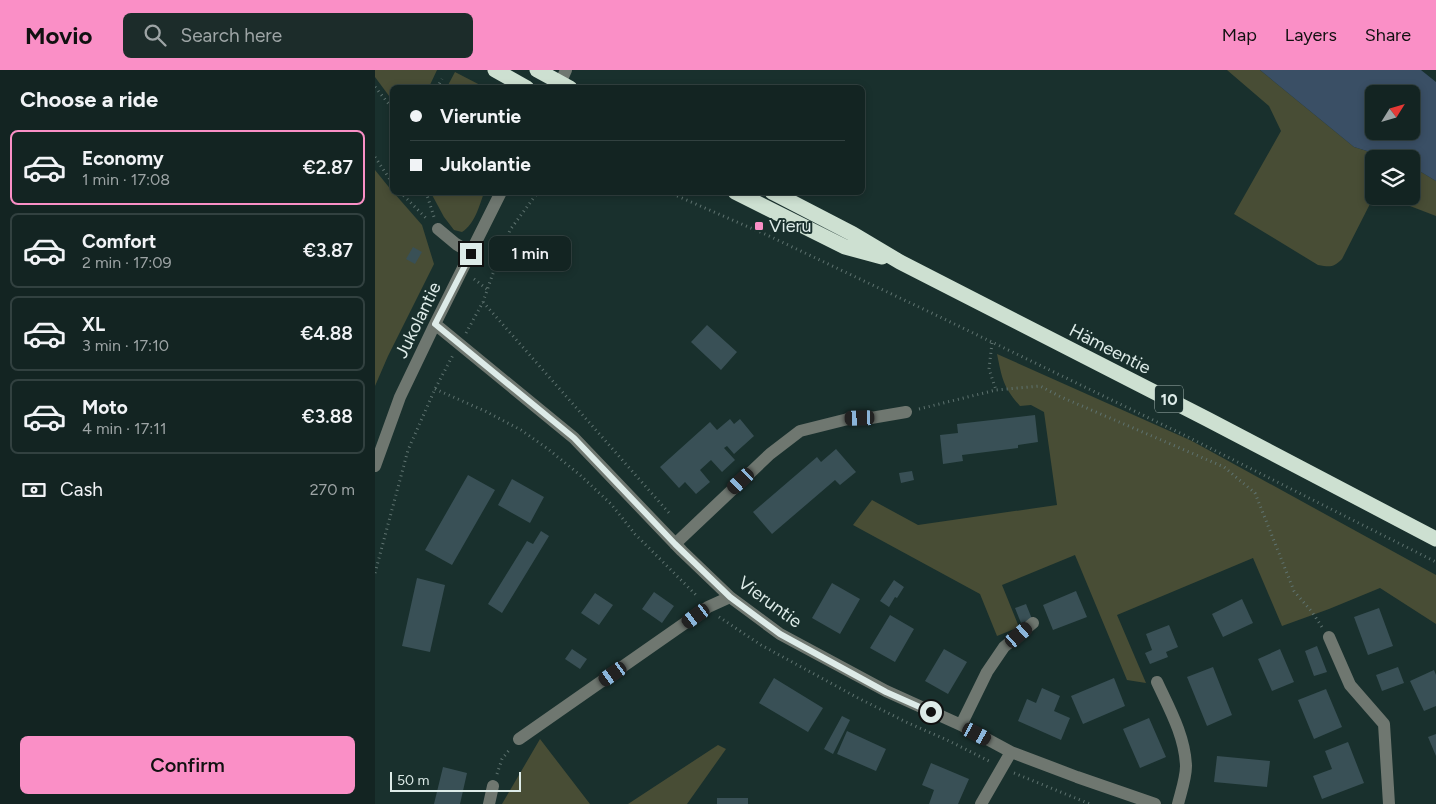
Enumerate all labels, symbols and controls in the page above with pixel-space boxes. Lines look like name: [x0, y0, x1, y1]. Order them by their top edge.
search box: [123, 13, 473, 58]
text: Movio: [25, 21, 93, 50]
icon: search: [141, 21, 169, 49]
text: Search here: [181, 24, 282, 47]
text: Map: [1222, 24, 1257, 46]
text: Layers: [1285, 24, 1337, 46]
text: Share: [1365, 24, 1411, 46]
north arrow: [1365, 85, 1420, 140]
map controls: [1365, 85, 1420, 205]
text: Choose a ride: [20, 86, 158, 113]
text: Vieruntie: [440, 105, 521, 128]
icon: car: [22, 145, 67, 190]
text: Economy: [82, 147, 164, 170]
button: layers: [1365, 150, 1420, 205]
text: Jukolantie: [440, 153, 531, 176]
text: €2.87: [303, 156, 353, 179]
text: 1 min · 17:08: [82, 170, 170, 189]
place label: Vieru: [769, 215, 812, 237]
marker: Vieru: [753, 220, 765, 232]
icon: car: [22, 228, 67, 273]
text: Comfort: [82, 230, 157, 253]
callout: 1 min: [489, 236, 571, 272]
text: €3.87: [303, 239, 353, 262]
route end: [460, 243, 482, 265]
text: 1 min: [511, 244, 549, 263]
text: 2 min · 17:09: [82, 253, 172, 272]
street label: Jukolantie: [390, 278, 446, 362]
icon: car: [22, 311, 67, 356]
text: XL: [82, 313, 105, 336]
street label: Hämeentie: [1066, 319, 1155, 379]
text: €4.88: [300, 322, 353, 345]
text: 3 min · 17:10: [82, 336, 169, 355]
road number: 10: [1155, 386, 1183, 412]
icon: car: [22, 394, 67, 439]
text: Moto: [82, 396, 128, 419]
text: €3.88: [302, 405, 353, 428]
car: [844, 410, 875, 426]
text: 4 min · 17:11: [82, 419, 167, 438]
car: [724, 465, 757, 497]
icon: cash: [20, 476, 48, 504]
text: Cash: [60, 478, 103, 501]
text: 270 m: [310, 480, 355, 499]
street label: Vieruntie: [734, 572, 806, 633]
car: [679, 601, 712, 631]
car: [1002, 619, 1035, 651]
car: [596, 659, 629, 689]
route start: [920, 701, 942, 723]
car: [960, 720, 993, 748]
button: Confirm: [20, 736, 355, 794]
scale bar: [390, 769, 521, 792]
text: 50 m: [397, 772, 429, 789]

